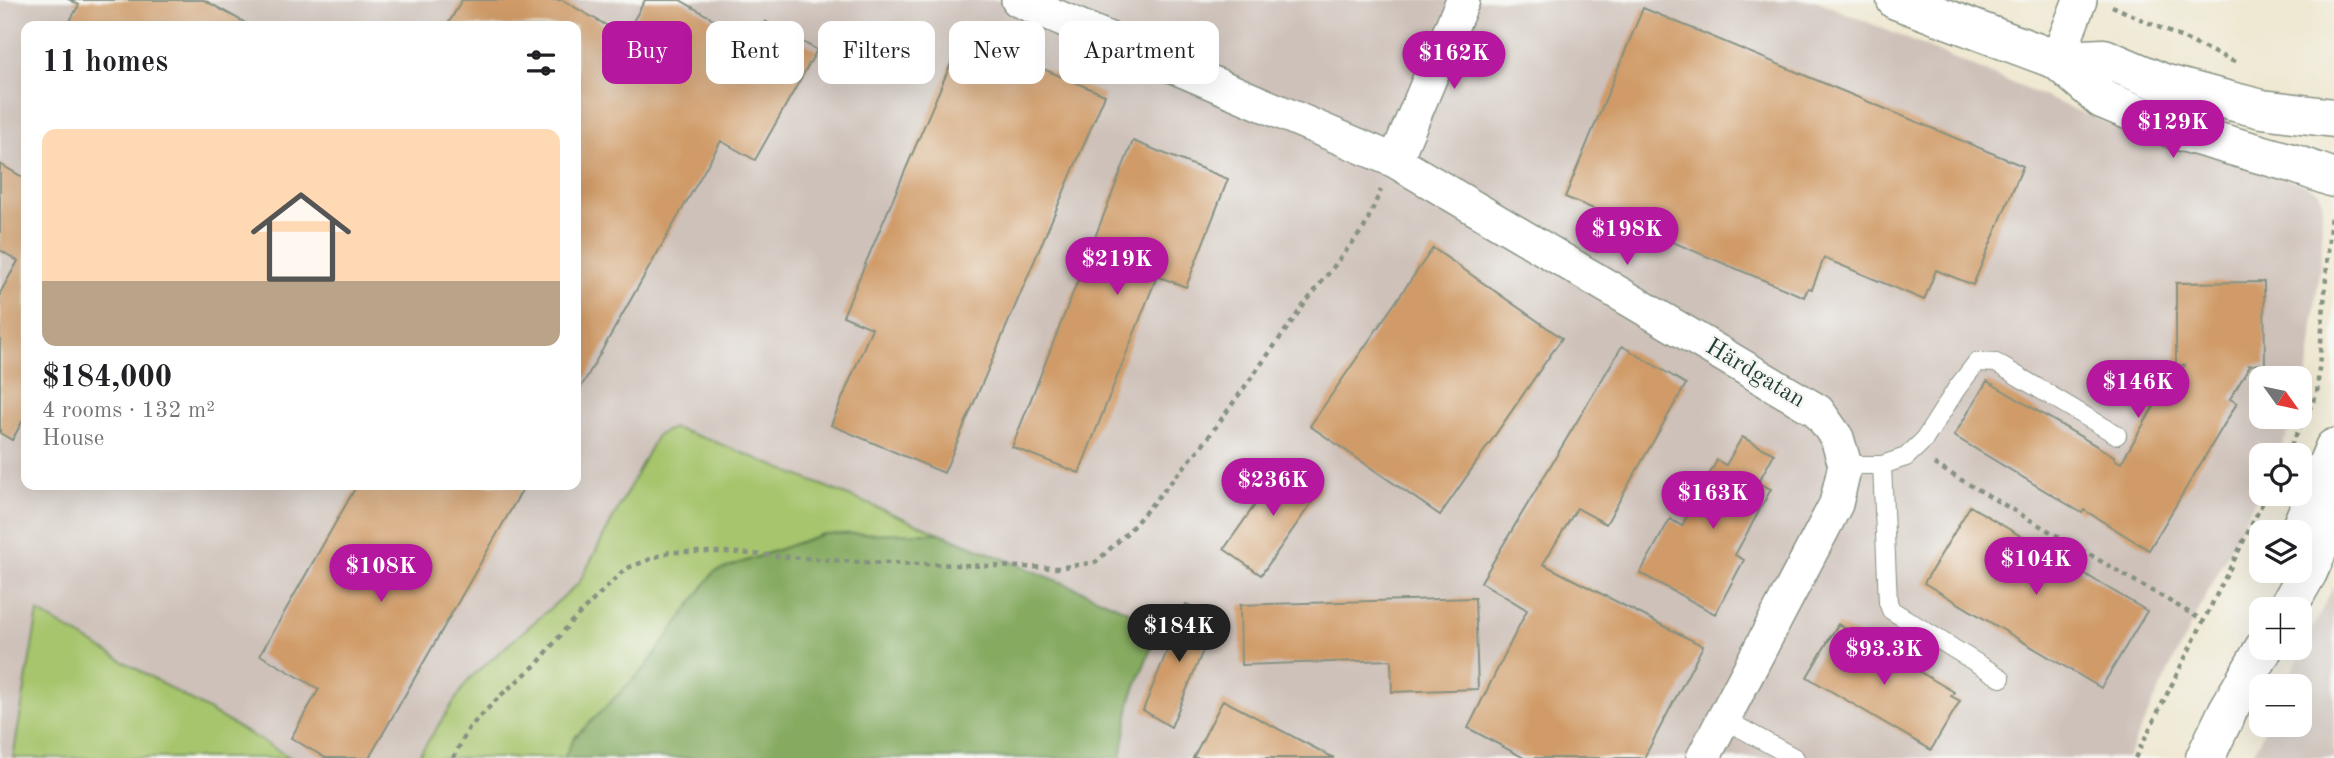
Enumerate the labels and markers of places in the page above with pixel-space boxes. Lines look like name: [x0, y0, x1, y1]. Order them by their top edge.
pin: $162K: [1405, 32, 1503, 91]
pin: $129K: [2124, 100, 2222, 160]
pin: $198K: [1578, 208, 1676, 267]
pin: $219K: [1068, 238, 1166, 297]
pin: $146K: [2089, 360, 2187, 420]
pin: $236K: [1224, 458, 1322, 518]
pin: $163K: [1664, 472, 1762, 531]
pin: $104K: [1987, 538, 2085, 597]
pin: $108K: [332, 544, 430, 604]
pin: $184K: [1130, 604, 1228, 664]
pin: $93.3K: [1827, 628, 1941, 687]

